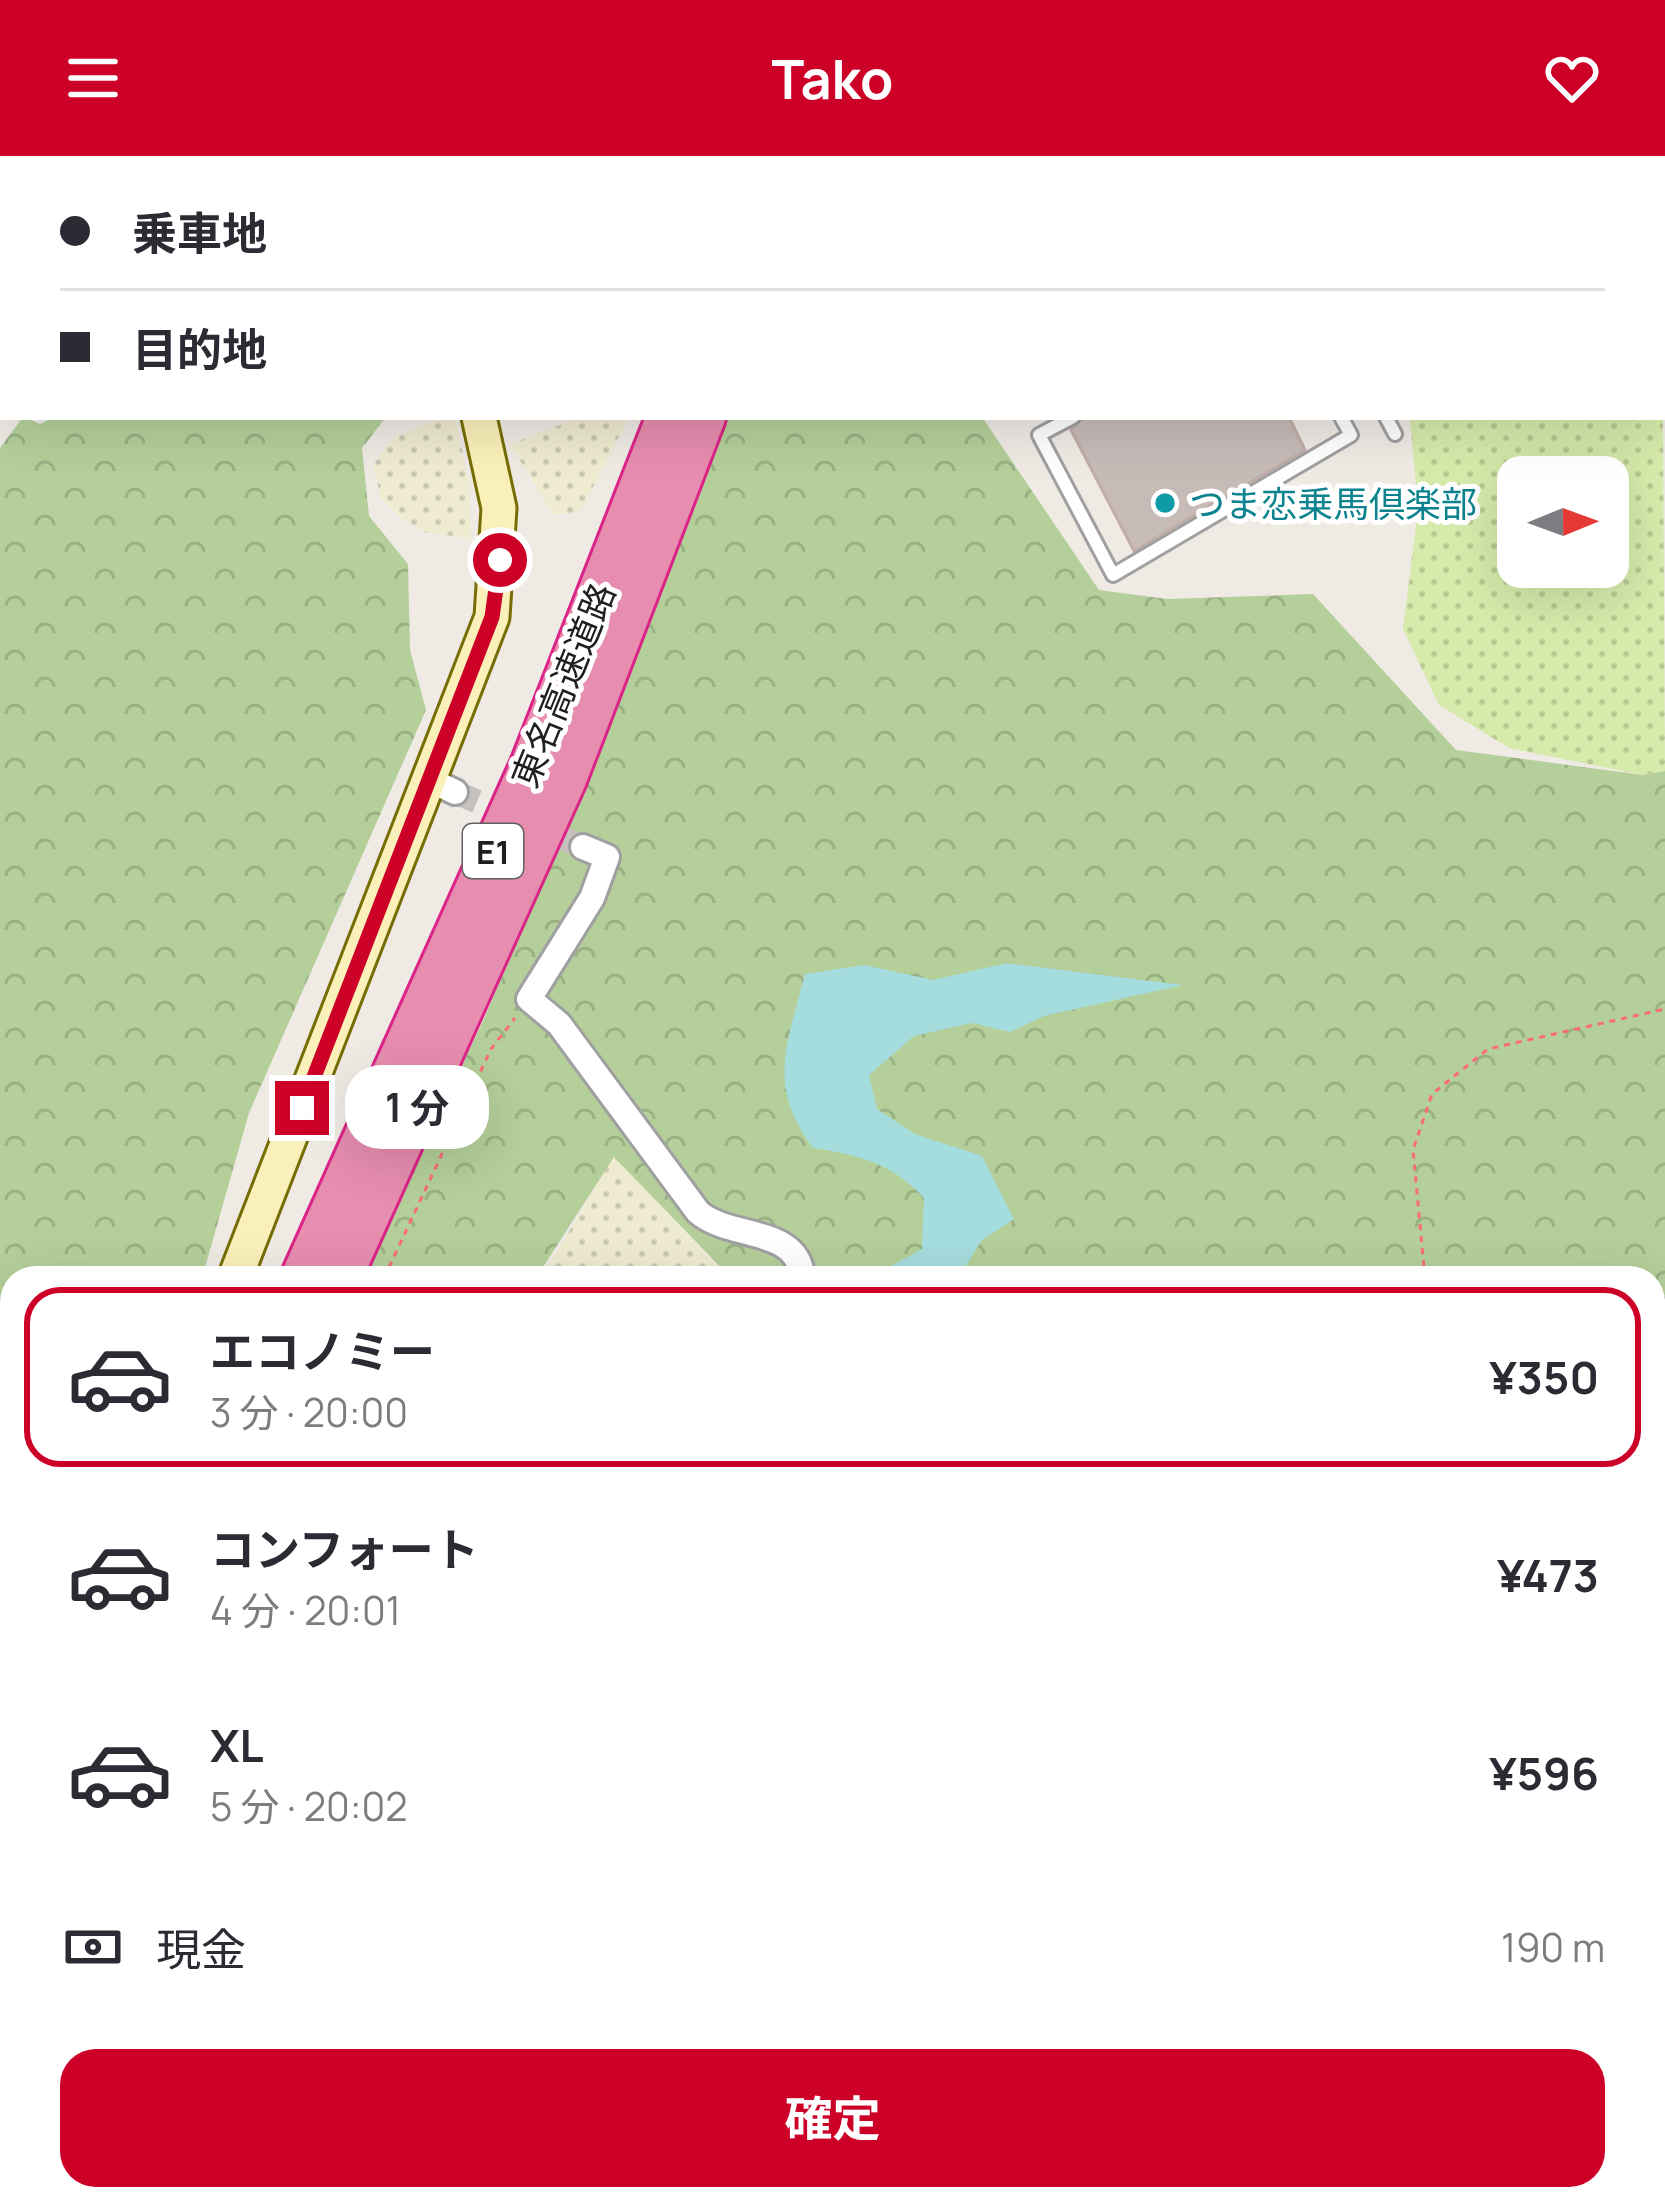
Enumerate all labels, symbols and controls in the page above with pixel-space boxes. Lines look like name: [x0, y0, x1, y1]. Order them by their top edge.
text: Tako: [772, 41, 893, 115]
icon: menu: [60, 45, 126, 111]
icon: heart: [1539, 45, 1605, 111]
text: 乗車地: [132, 202, 267, 264]
text: 目的地: [132, 318, 267, 380]
north arrow: [1497, 456, 1629, 588]
map controls: [1497, 456, 1629, 588]
place label: つま恋乗馬倶楽部: [1189, 479, 1477, 528]
marker: つま恋乗馬倶楽部: [1152, 490, 1178, 516]
route start: [473, 533, 527, 587]
street label: 東名高速道路: [500, 576, 626, 794]
road number: E1: [463, 824, 523, 878]
callout: 1 分: [344, 1066, 488, 1150]
text: 1 分: [385, 1080, 449, 1134]
route end: [275, 1081, 329, 1135]
text: エコノミー: [210, 1320, 435, 1382]
icon: car: [66, 1323, 174, 1431]
text: ¥350: [1489, 1346, 1599, 1408]
text: 3 分 · 20:00: [210, 1385, 408, 1439]
text: コンフォート: [210, 1518, 479, 1580]
icon: car: [66, 1521, 174, 1629]
text: ¥473: [1497, 1544, 1599, 1606]
text: 4 分 · 20:01: [210, 1583, 401, 1637]
text: XL: [210, 1714, 264, 1776]
icon: car: [66, 1719, 174, 1827]
text: ¥596: [1489, 1742, 1599, 1804]
text: 5 分 · 20:02: [210, 1779, 407, 1833]
icon: cash: [60, 1914, 126, 1980]
text: 現金: [156, 1918, 246, 1980]
text: 190 m: [1501, 1920, 1605, 1974]
button: 確定: [60, 2049, 1605, 2187]

